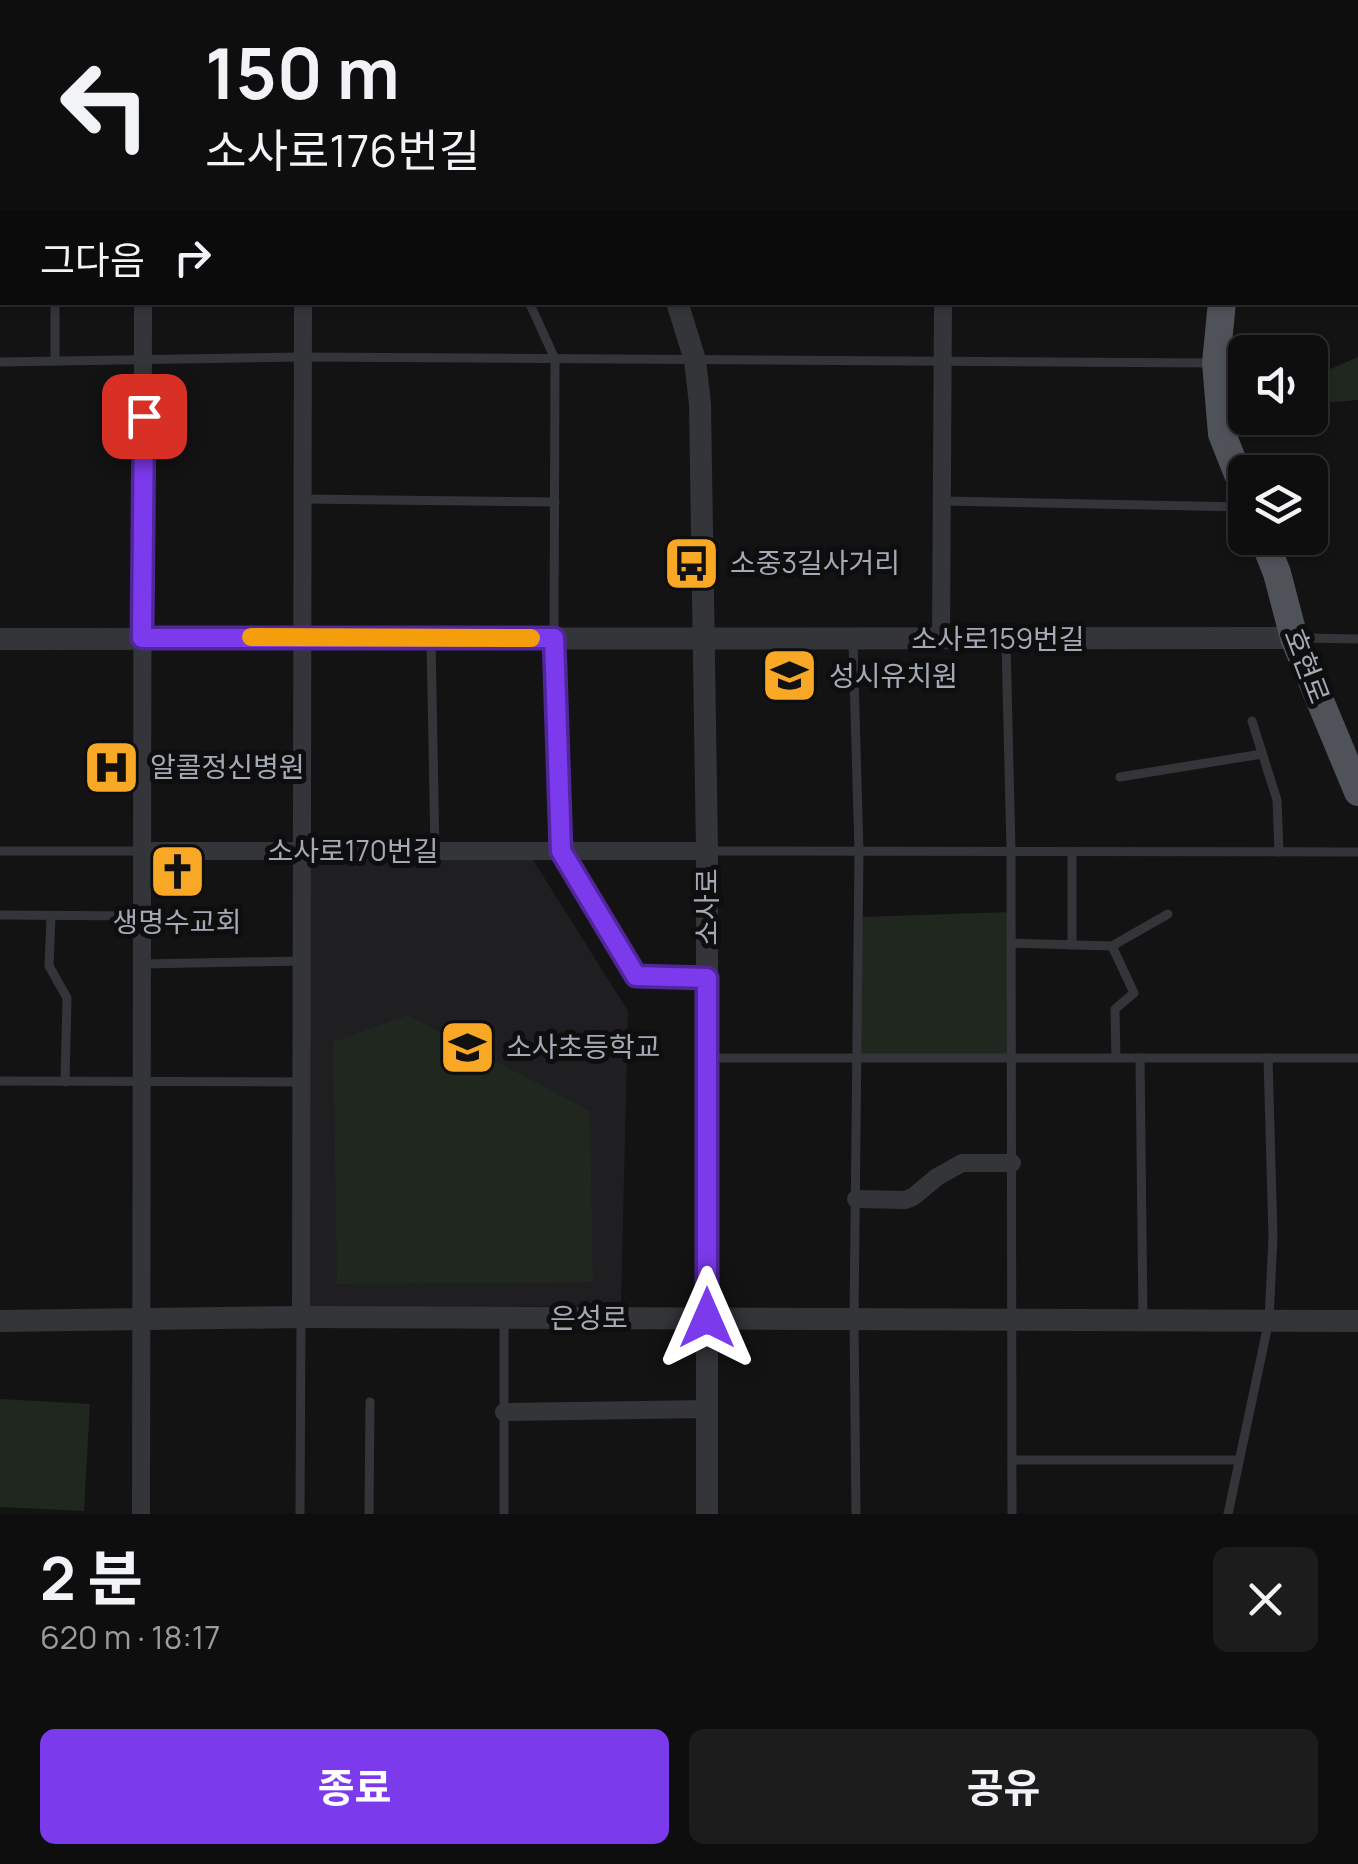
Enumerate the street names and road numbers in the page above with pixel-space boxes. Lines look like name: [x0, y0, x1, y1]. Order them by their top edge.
street label: 소사로159번길: [911, 619, 1085, 657]
street label: 호현로: [1276, 623, 1340, 709]
street label: 소사로170번길: [268, 831, 438, 869]
street label: 소사로: [687, 868, 725, 946]
street label: 은성로: [550, 1298, 628, 1336]

